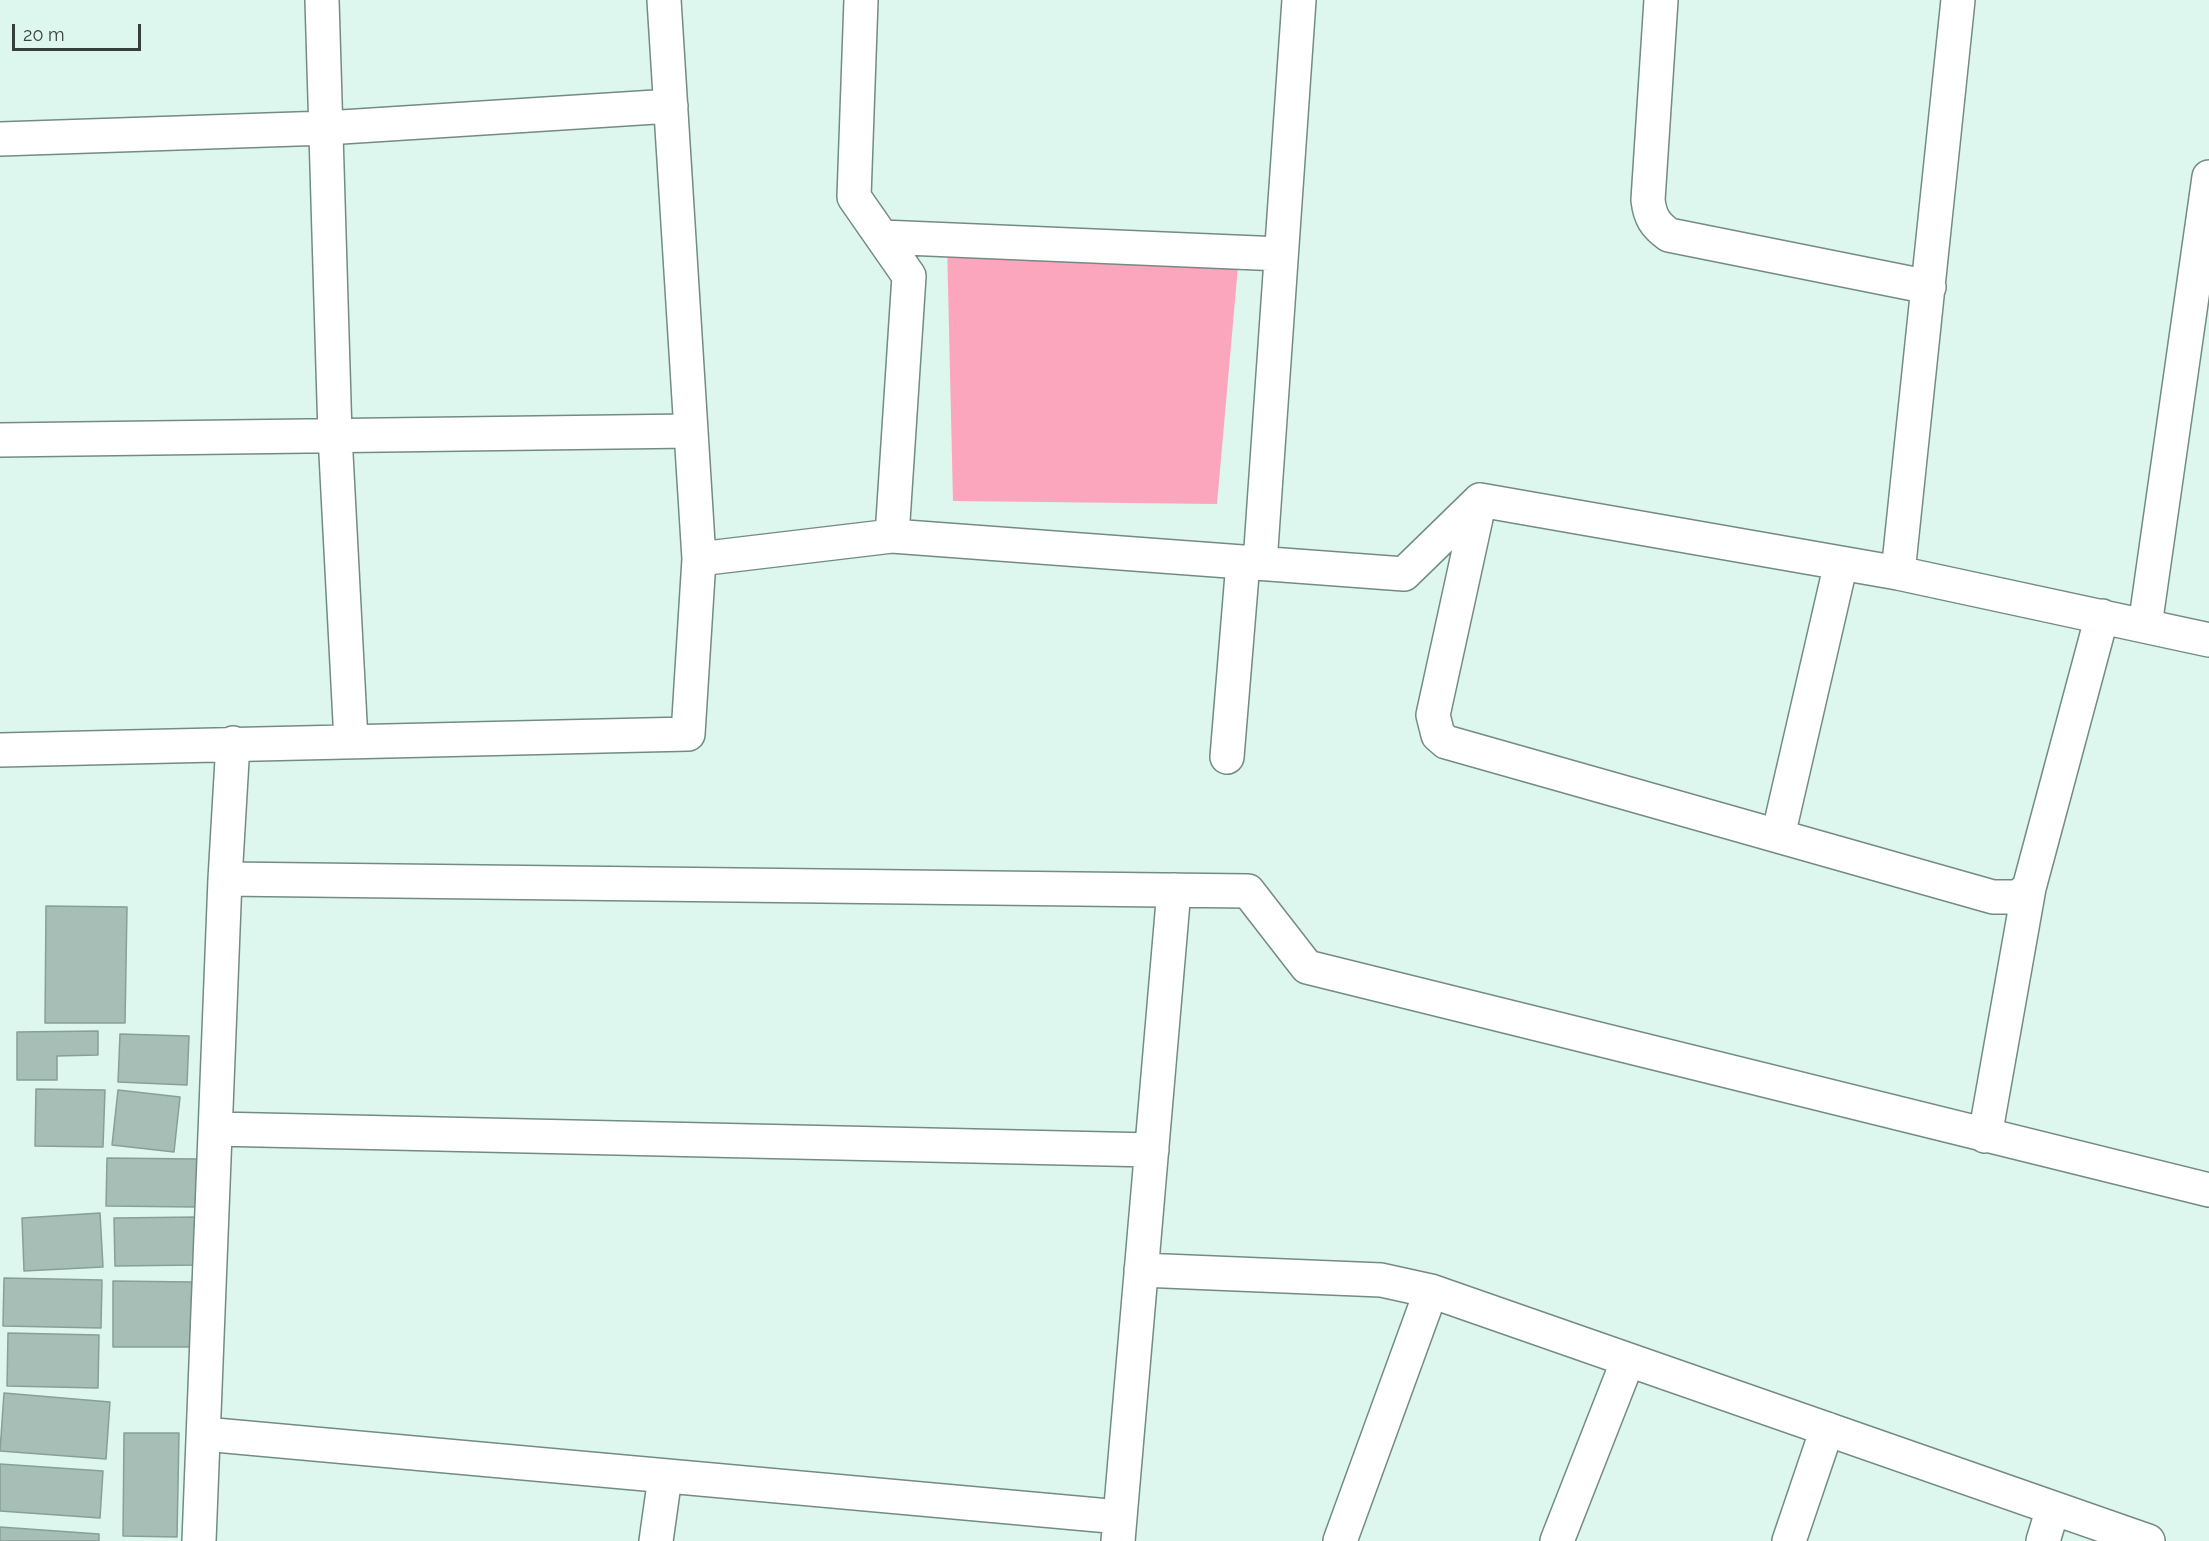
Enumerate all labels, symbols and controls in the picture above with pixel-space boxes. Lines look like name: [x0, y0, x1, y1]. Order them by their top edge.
scale bar: [15, 12, 144, 50]
text: 20 m: [23, 24, 65, 45]

